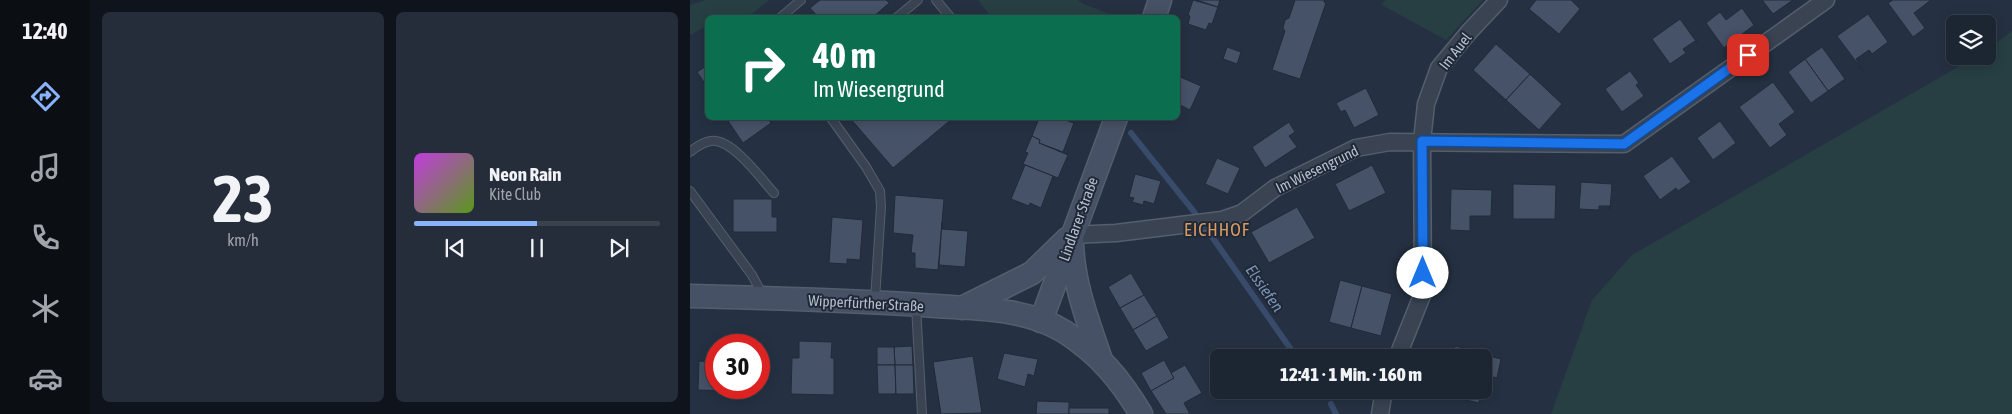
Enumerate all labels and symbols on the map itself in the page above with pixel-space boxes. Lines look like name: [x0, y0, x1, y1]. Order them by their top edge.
street label: Im Auel: [1435, 29, 1475, 73]
pin: [1727, 34, 1769, 76]
street label: Im Wiesengrund: [1273, 142, 1361, 196]
street label: Lindlarer Straße: [1055, 175, 1101, 263]
district label: EICHHOF: [1184, 219, 1250, 240]
position arrow: [1396, 246, 1448, 298]
water label: Elssiefen: [1242, 261, 1288, 315]
street label: Wipperfürther Straße: [808, 291, 924, 315]
speed limit sign: 30: [705, 334, 770, 399]

